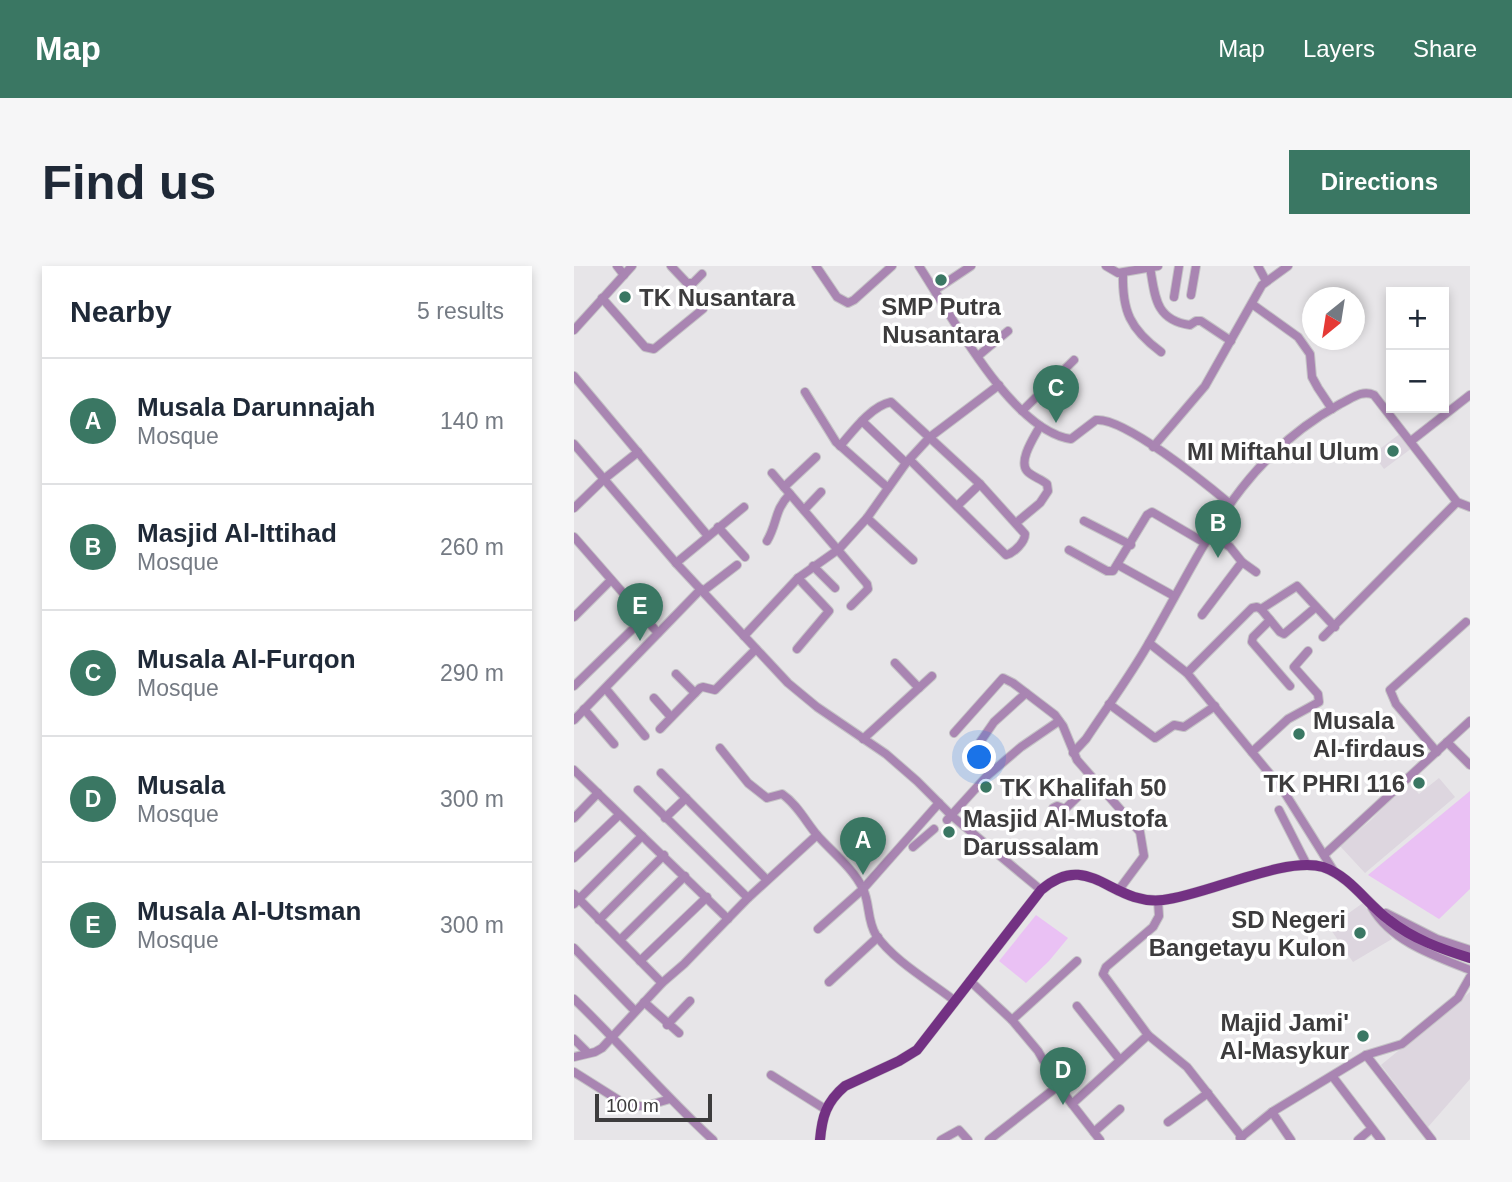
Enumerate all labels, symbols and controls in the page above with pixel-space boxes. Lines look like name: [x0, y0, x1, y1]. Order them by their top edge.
text: Map: [35, 30, 101, 67]
text: Map: [1218, 35, 1265, 62]
text: Layers: [1303, 35, 1375, 62]
text: Share: [1413, 35, 1477, 62]
button: Directions: [1289, 150, 1470, 214]
text: Find us: [42, 155, 216, 209]
marker: SMP Putra Nusantara: [933, 272, 949, 288]
place label: TK Nusantara: [639, 284, 796, 311]
north arrow: [1302, 287, 1365, 350]
map controls: [1386, 287, 1449, 413]
button: +: [1386, 287, 1449, 350]
marker: TK Nusantara: [617, 289, 633, 305]
place label: SMP Putra Nusantara: [881, 293, 1001, 348]
text: Nearby: [70, 295, 172, 328]
text: 5 results: [417, 298, 504, 324]
button: −: [1386, 350, 1449, 413]
pin: C: [1033, 365, 1079, 423]
text: Musala Darunnajah: [137, 392, 375, 422]
text: A: [85, 408, 101, 434]
text: 140 m: [440, 408, 504, 434]
text: Mosque: [137, 423, 219, 449]
place label: MI Miftahul Ulum: [1187, 438, 1379, 465]
marker: MI Miftahul Ulum: [1385, 443, 1401, 459]
pin: B: [1195, 500, 1241, 558]
text: Masjid Al-Ittihad: [137, 518, 337, 548]
text: B: [85, 534, 101, 560]
text: 260 m: [440, 534, 504, 560]
text: Mosque: [137, 549, 219, 575]
pin: E: [617, 583, 663, 641]
text: Musala Al-Furqon: [137, 644, 356, 674]
text: C: [85, 660, 101, 686]
text: 290 m: [440, 660, 504, 686]
text: Mosque: [137, 675, 219, 701]
place label: Musala Al-firdaus: [1313, 707, 1425, 762]
marker: Musala Al-firdaus: [1291, 726, 1307, 742]
your location: [962, 740, 996, 774]
text: Musala: [137, 770, 225, 800]
place label: TK PHRI 116: [1264, 770, 1405, 797]
place label: TK Khalifah 50: [1000, 774, 1167, 801]
marker: TK PHRI 116: [1411, 775, 1427, 791]
marker: TK Khalifah 50: [978, 779, 994, 795]
text: D: [85, 786, 101, 812]
text: 300 m: [440, 786, 504, 812]
text: Mosque: [137, 801, 219, 827]
place label: Masjid Al-Mustofa Darussalam: [963, 805, 1168, 860]
pin: A: [840, 817, 886, 875]
marker: Masjid Al-Mustofa Darussalam: [941, 824, 957, 840]
text: Musala Al-Utsman: [137, 896, 361, 926]
place label: SD Negeri Bangetayu Kulon: [1149, 906, 1346, 961]
text: E: [85, 912, 101, 938]
text: 300 m: [440, 912, 504, 938]
marker: SD Negeri Bangetayu Kulon: [1352, 925, 1368, 941]
text: Mosque: [137, 927, 219, 953]
place label: Majid Jami' Al-Masykur: [1220, 1009, 1349, 1064]
marker: Majid Jami' Al-Masykur: [1355, 1028, 1371, 1044]
pin: D: [1040, 1047, 1086, 1105]
scale bar: [595, 1091, 712, 1123]
text: 100 m: [606, 1095, 659, 1116]

